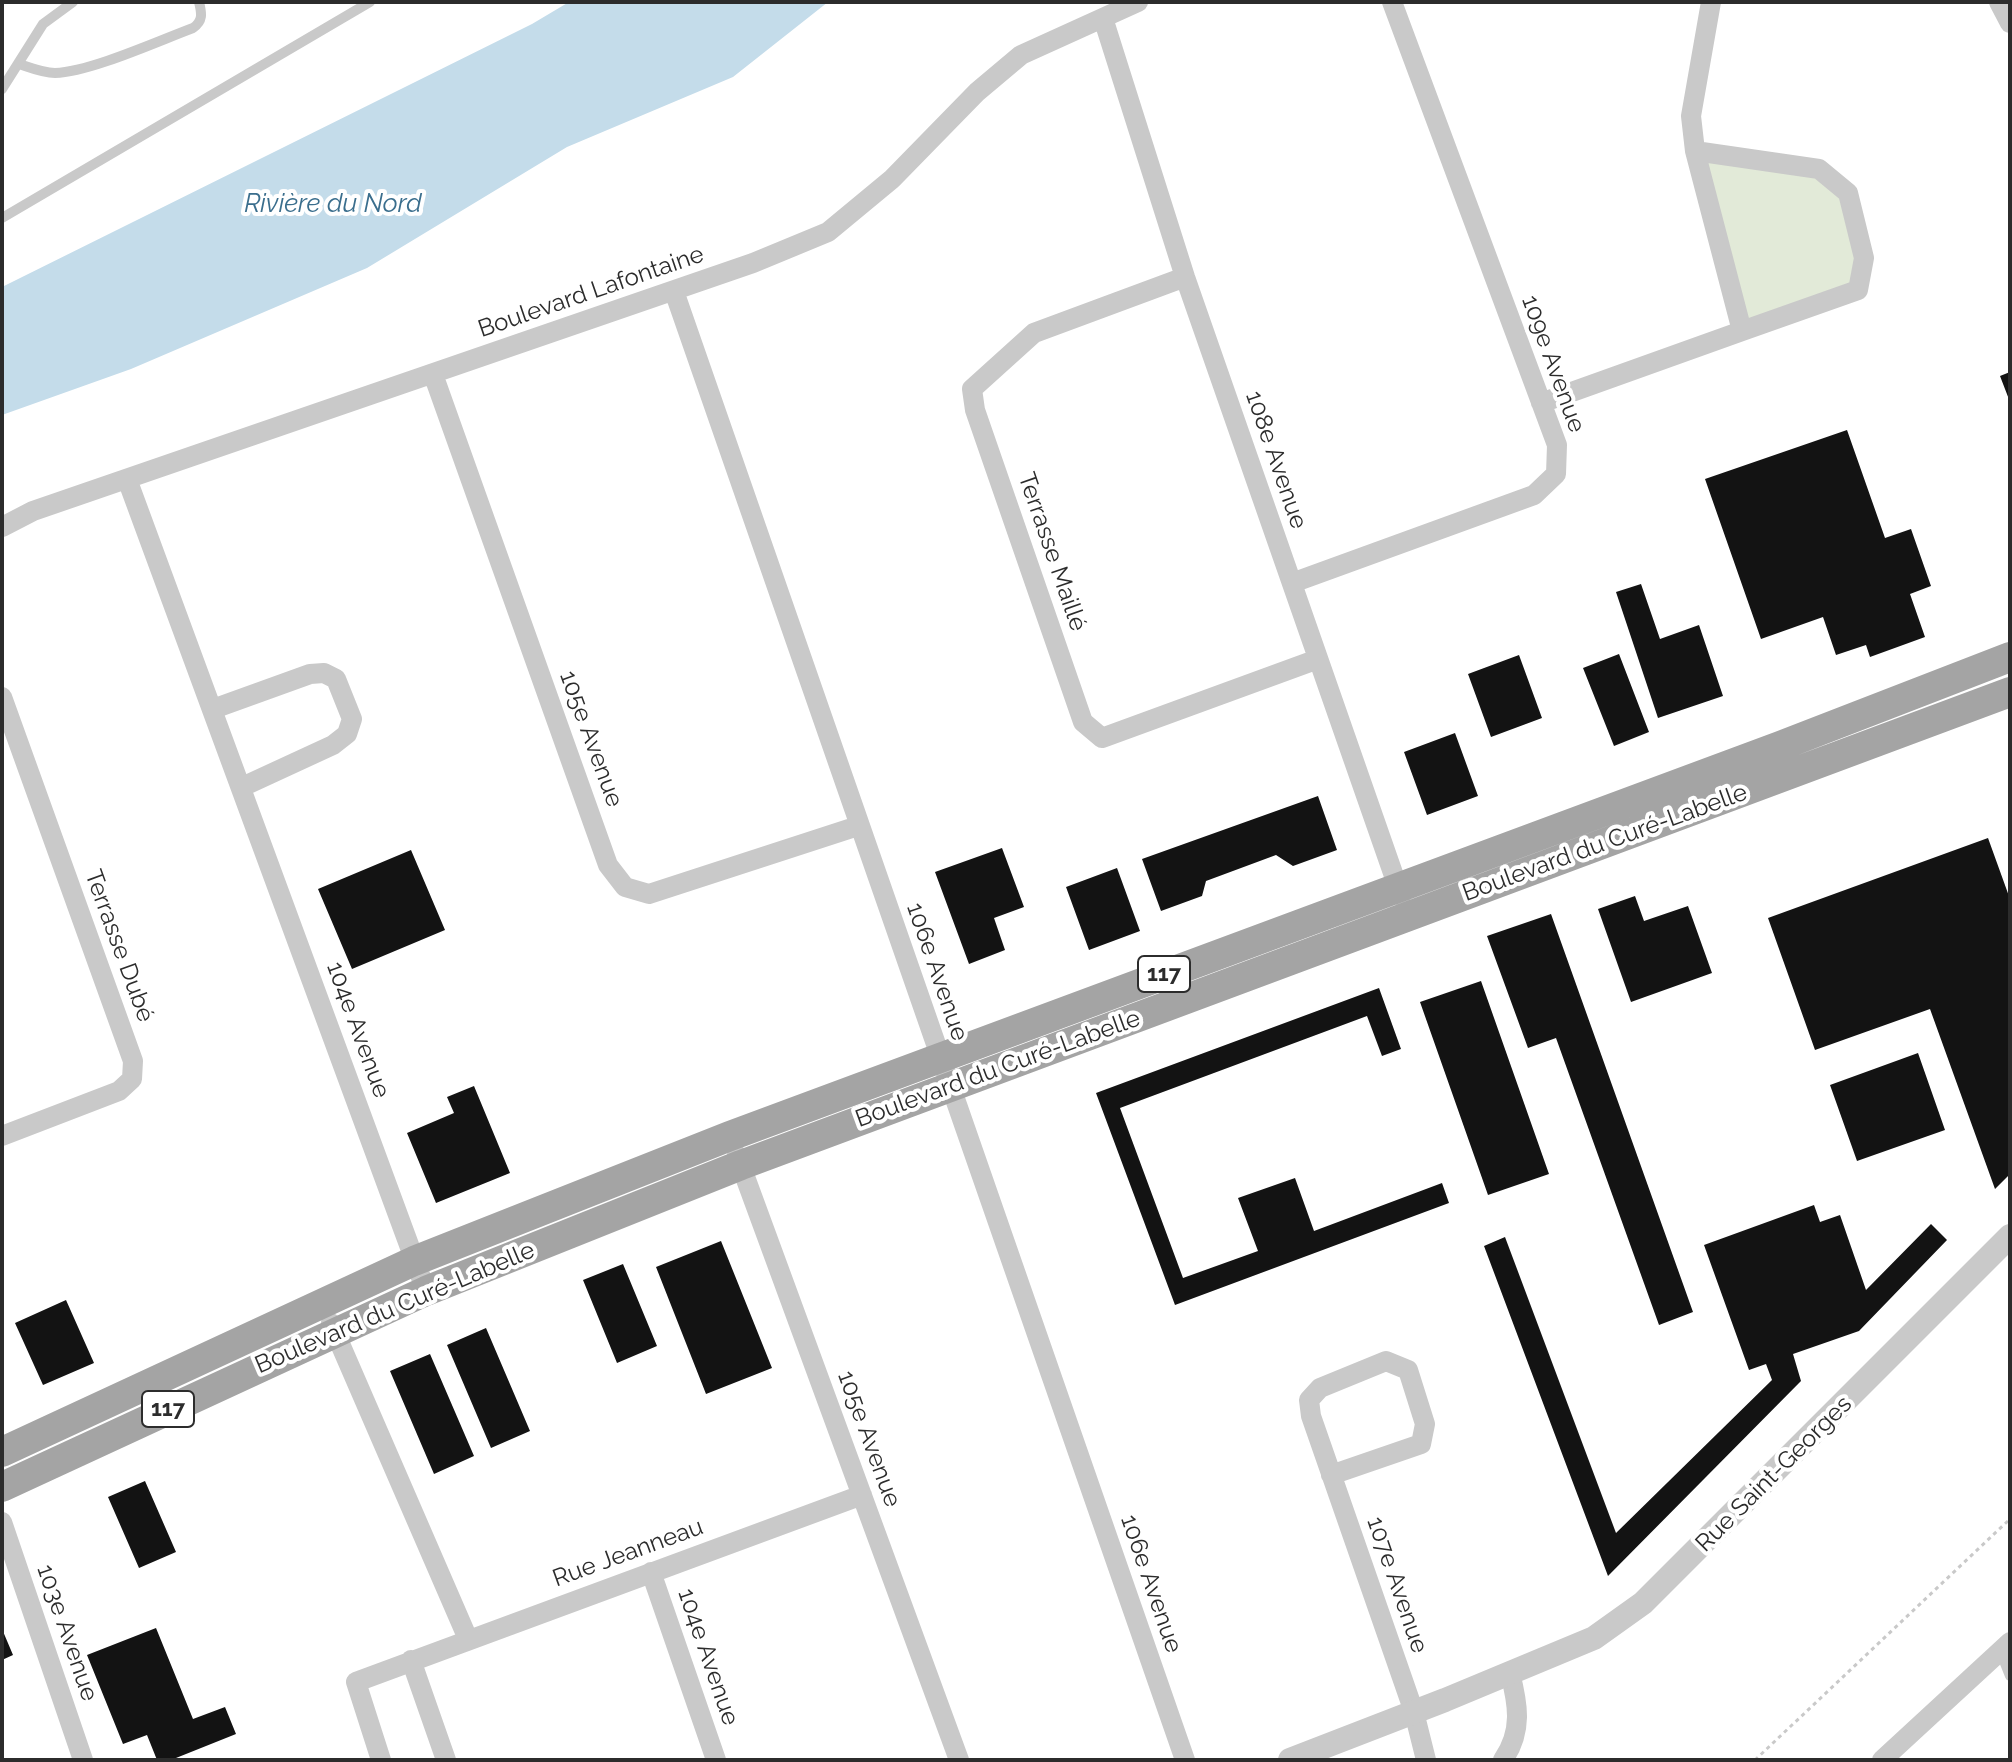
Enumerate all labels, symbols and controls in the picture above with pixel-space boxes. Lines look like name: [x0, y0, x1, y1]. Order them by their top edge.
water label: Rivière du Nord: [244, 188, 422, 220]
street label: Boulevard Lafontaine: [474, 240, 708, 344]
street label: 109e Avenue: [1515, 292, 1591, 436]
street label: 108e Avenue: [1239, 387, 1313, 533]
street label: Terrasse Maillé: [1011, 469, 1093, 635]
street label: 105e Avenue: [553, 667, 629, 811]
street label: Boulevard du Curé-Labelle: [1459, 778, 1751, 908]
street label: Terrasse Dubé: [78, 866, 160, 1026]
street label: 106e Avenue: [900, 899, 974, 1045]
road number: 117: [1138, 956, 1190, 992]
street label: 104e Avenue: [320, 958, 396, 1102]
street label: Boulevard du Curé-Labelle: [852, 1004, 1144, 1134]
street label: Boulevard du Curé-Labelle: [251, 1236, 539, 1380]
street label: 105e Avenue: [831, 1367, 907, 1511]
street label: Rue Saint-Georges: [1690, 1390, 1858, 1558]
road number: 117: [142, 1391, 194, 1427]
street label: 106e Avenue: [1114, 1511, 1188, 1657]
street label: Rue Jeanneau: [549, 1512, 707, 1594]
street label: 107e Avenue: [1360, 1513, 1434, 1657]
street label: 103e Avenue: [30, 1561, 104, 1705]
street label: 104e Avenue: [671, 1585, 745, 1729]

